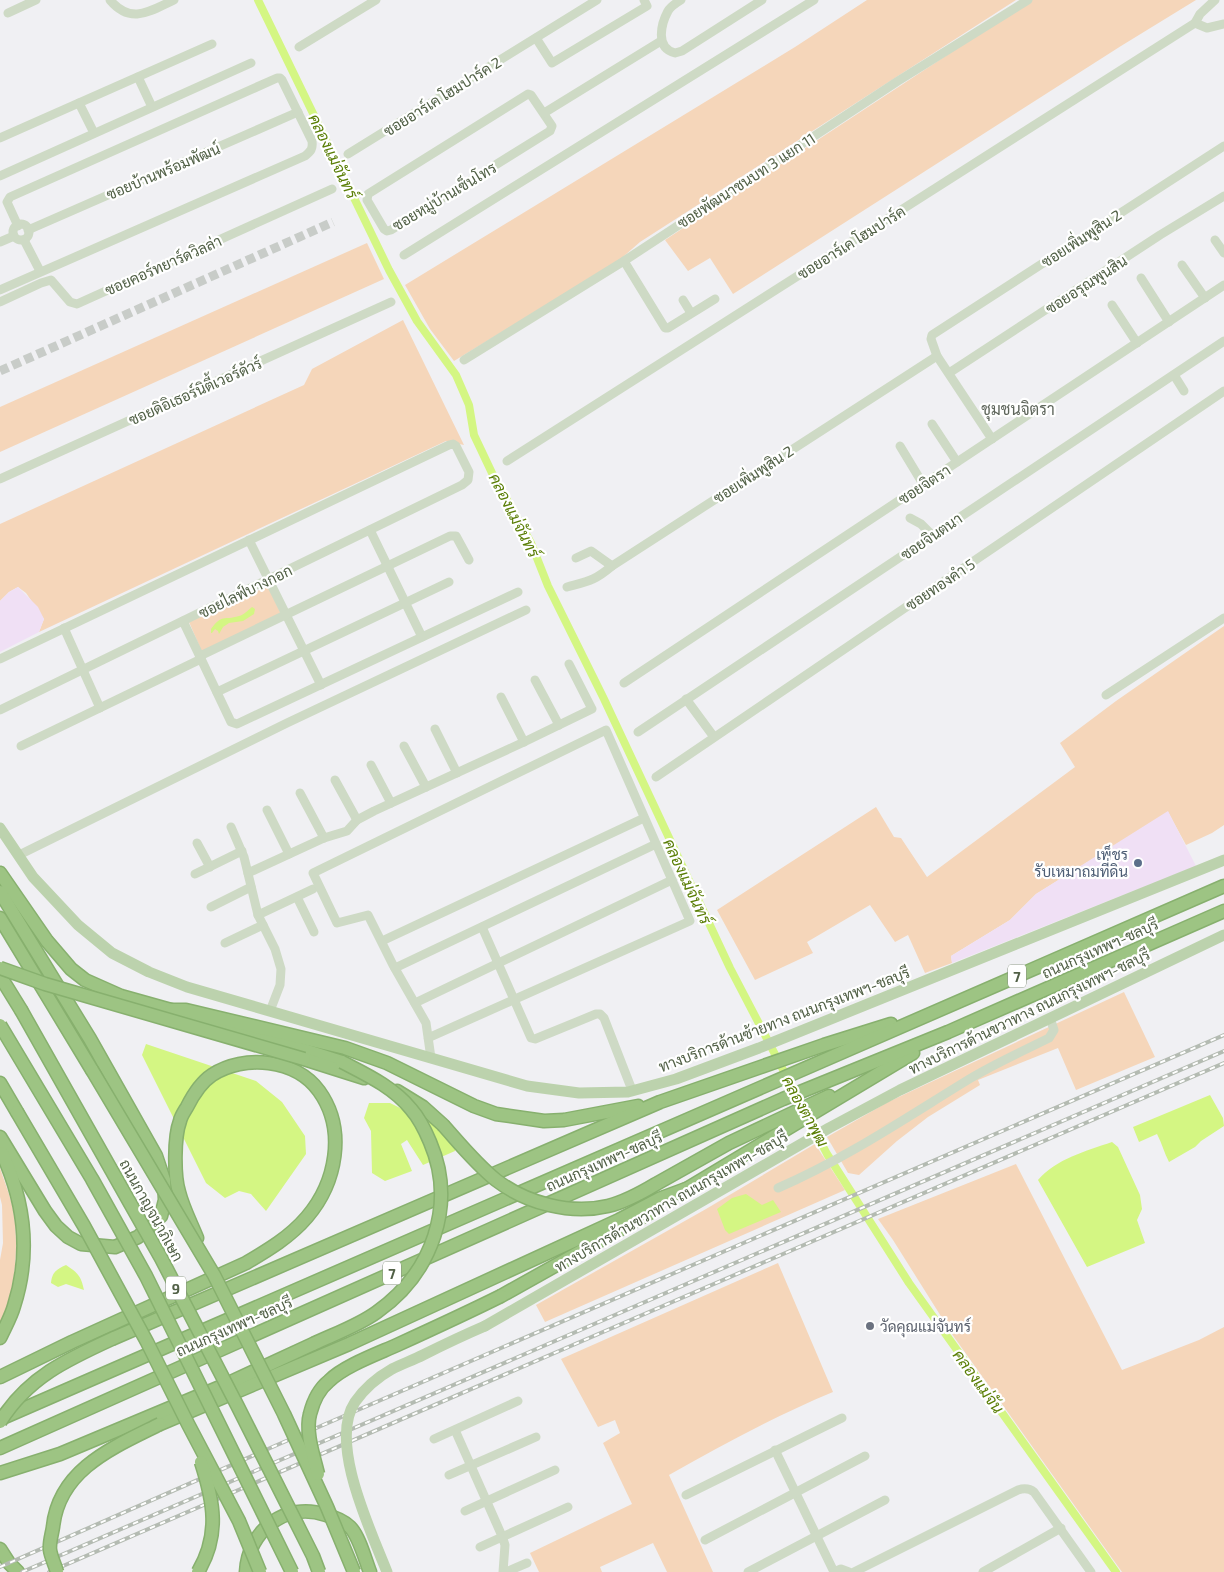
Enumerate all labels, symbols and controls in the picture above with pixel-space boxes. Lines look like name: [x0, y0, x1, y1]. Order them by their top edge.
street label: ซอยอาร์เค โฮมปาร์ค 2: [380, 52, 504, 140]
water label: คลองแม่จันทร์: [305, 110, 365, 203]
street label: ซอยพัฒนาชนบท 3 แยก 11: [674, 129, 818, 231]
street label: ซอยบ้านพร้อมพัฒน์: [103, 139, 223, 203]
street label: ซอยหมู่บ้านเซ็นโทร: [388, 157, 500, 236]
street label: ซอยอาร์เค โฮมปาร์ค: [794, 202, 908, 282]
street label: ซอยเพิ่มพูสิน 2: [1035, 202, 1126, 272]
street label: ซอยคอร์ทยาร์ดวิลล่า: [102, 231, 224, 299]
street label: ซอยอรุณพูนสิน: [1042, 251, 1132, 320]
street label: ซอยดิอิเธอร์นิตี้เวอร์ดัวร์: [124, 349, 264, 429]
district label: ชุมชนจิตรา: [981, 399, 1055, 421]
street label: ซอยเพิ่มพูสิน 2: [707, 438, 798, 508]
street label: ซอยจิตรา: [895, 460, 953, 508]
water label: คลองแม่จันทร์: [486, 469, 547, 562]
street label: ซอยจินตนา: [897, 509, 965, 563]
street label: ซอยทองคำ 5: [902, 554, 978, 614]
street label: ซอยไลฟ์บางกอก: [195, 561, 295, 621]
water label: คลองแม่จันทร์: [660, 834, 719, 929]
place label: เพ็ชร รับเหมาถมที่ดิน: [1034, 844, 1128, 880]
marker: เพ็ชร รับเหมาถมที่ดิน: [1132, 857, 1144, 869]
street label: ถนนกรุงเทพฯ-ชลบุรี: [1039, 914, 1162, 984]
street label: ทางบริการด้านขวาทาง ถนนกรุงเทพฯ-ชลบุรี: [905, 945, 1154, 1080]
street label: ทางบริการด้านซ้ายทาง ถนนกรุงเทพฯ-ชลบุรี: [656, 963, 913, 1078]
road number: 7: [1008, 964, 1026, 988]
water label: คลองตาพุฒ: [776, 1072, 834, 1152]
street label: ถนนกรุงเทพฯ-ชลบุรี: [543, 1127, 666, 1197]
street label: ทางบริการด้านขวาทาง ถนนกรุงเทพฯ-ชลบุรี: [551, 1127, 792, 1278]
street label: ถนนกาญจนาภิเษก: [116, 1156, 188, 1265]
road number: 7: [383, 1262, 401, 1284]
road number: 9: [166, 1276, 186, 1300]
street label: ถนนกรุงเทพฯ-ชลบุรี: [173, 1292, 296, 1362]
place label: วัดคุณแม่จันทร์: [880, 1317, 971, 1338]
marker: วัดคุณแม่จันทร์: [864, 1320, 876, 1332]
water label: คลองแม่จัน: [950, 1346, 1008, 1416]

